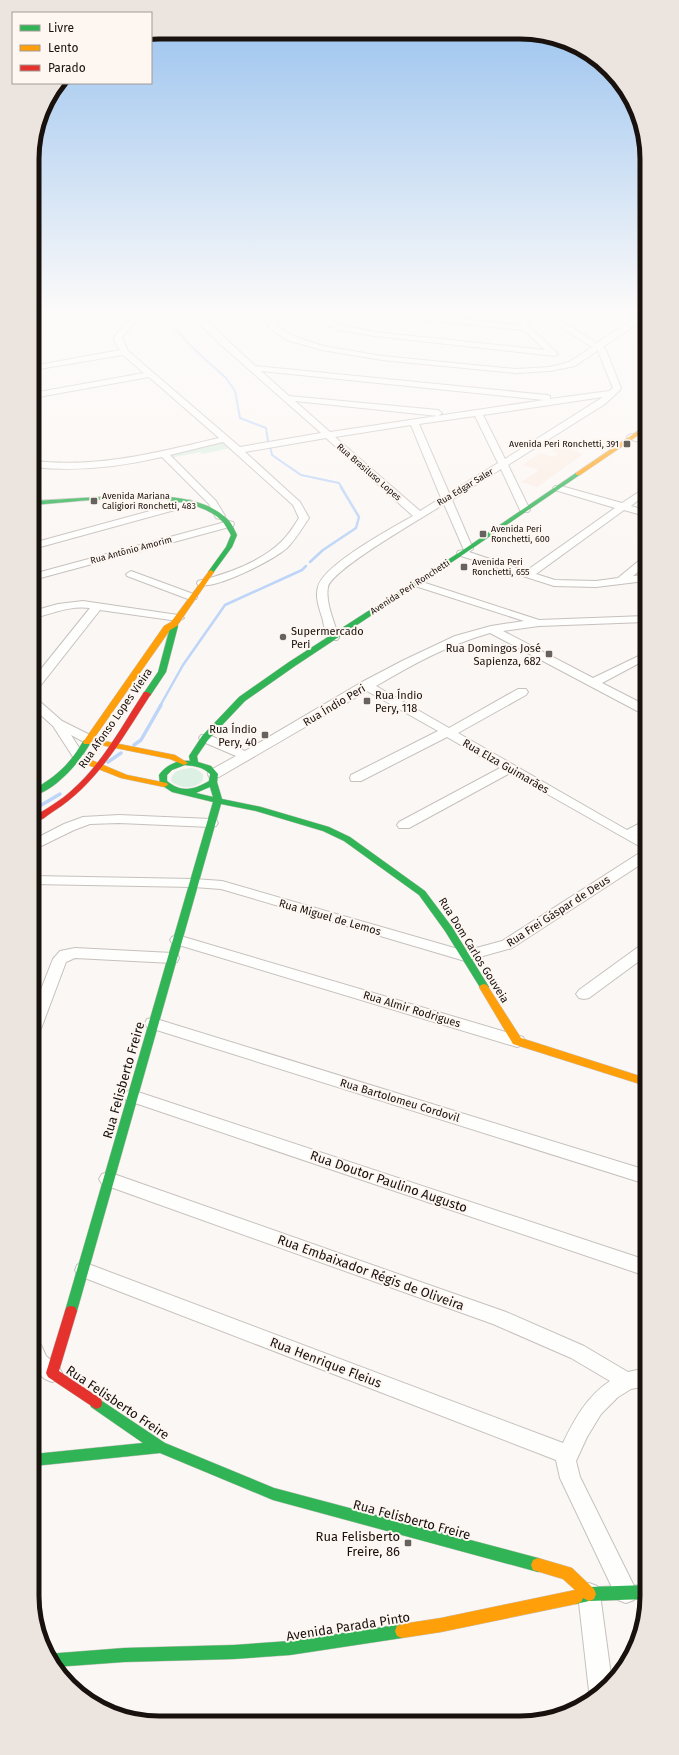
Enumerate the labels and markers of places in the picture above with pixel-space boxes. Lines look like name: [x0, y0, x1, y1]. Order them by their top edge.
place label: Avenida Peri Ronchetti, 391: [509, 439, 619, 449]
marker: Avenida Peri Ronchetti, 391: [622, 439, 632, 449]
place label: Avenida Mariana Caligiori Ronchetti, 483: [102, 491, 196, 511]
marker: Avenida Mariana Caligiori Ronchetti, 483: [89, 496, 99, 506]
place label: Avenida Peri Ronchetti, 600: [491, 524, 550, 544]
marker: Avenida Peri Ronchetti, 600: [478, 529, 488, 539]
place label: Avenida Peri Ronchetti, 655: [472, 557, 530, 577]
marker: Avenida Peri Ronchetti, 655: [459, 562, 469, 572]
place label: Supermercado Peri: [291, 625, 364, 651]
marker: Supermercado Peri: [278, 632, 288, 642]
place label: Rua Domingos José Sapienza, 682: [446, 642, 541, 668]
marker: Rua Domingos José Sapienza, 682: [544, 649, 554, 659]
place label: Rua Índio Pery, 118: [375, 688, 423, 715]
marker: Rua Índio Pery, 118: [362, 696, 372, 706]
place label: Rua Índio Pery, 40: [209, 722, 257, 749]
marker: Rua Índio Pery, 40: [260, 730, 270, 740]
place label: Rua Felisberto Freire, 86: [316, 1529, 400, 1559]
marker: Rua Felisberto Freire, 86: [403, 1538, 413, 1548]

